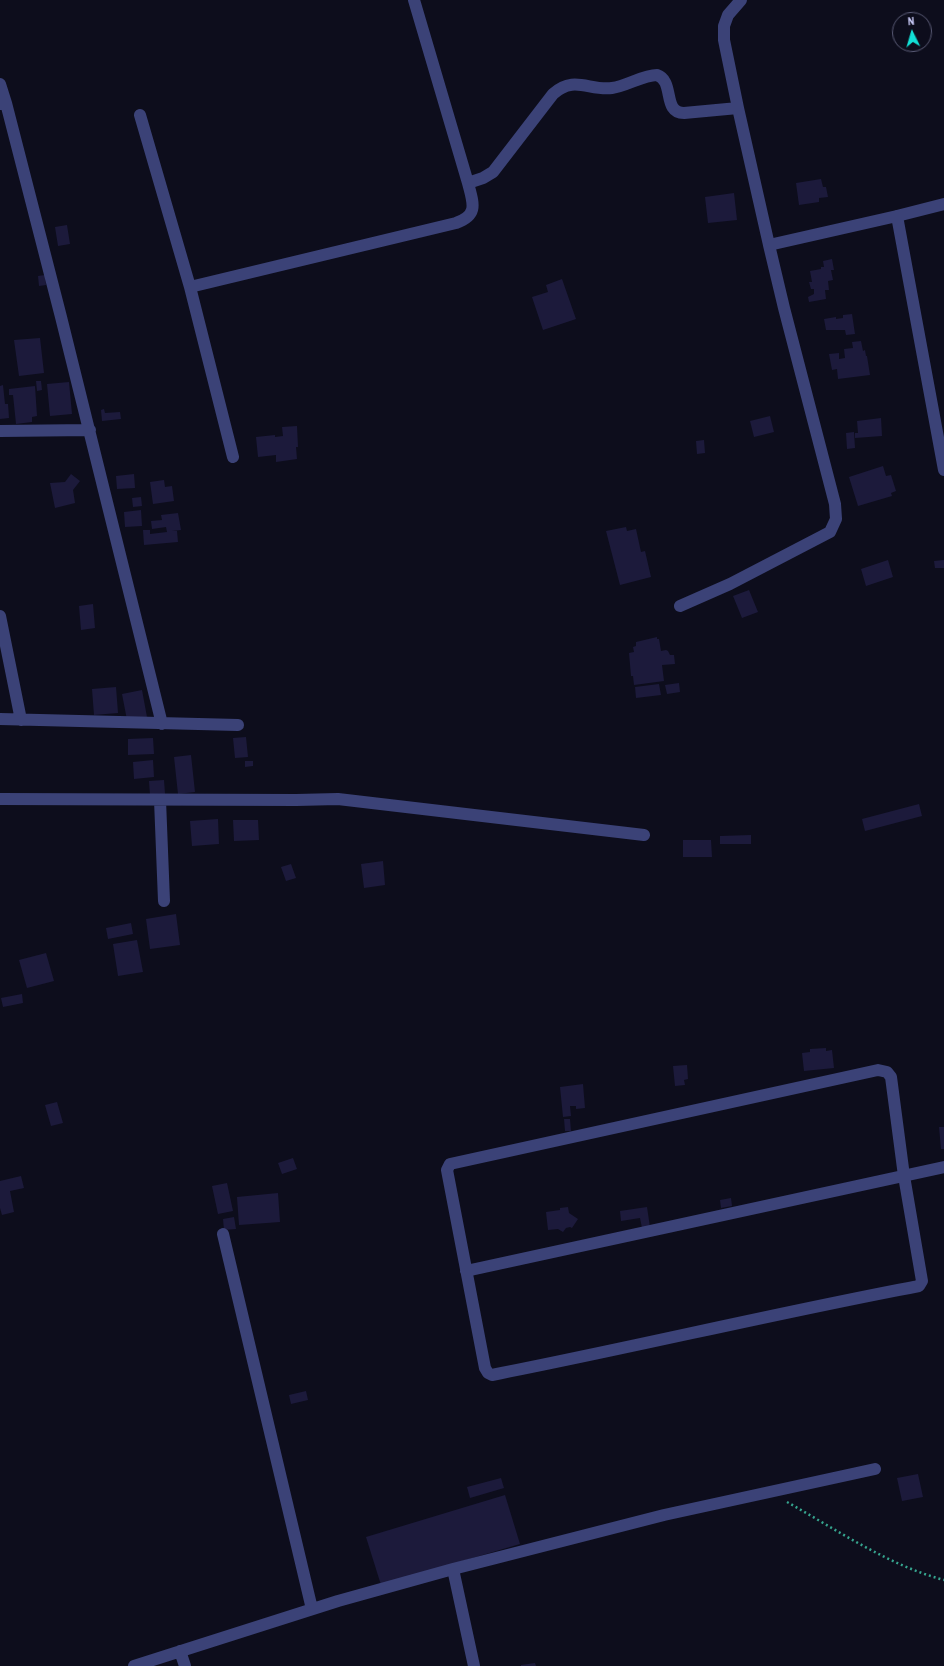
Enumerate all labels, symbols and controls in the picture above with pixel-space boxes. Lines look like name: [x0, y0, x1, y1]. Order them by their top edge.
north arrow: [892, 12, 932, 52]
text: N: [907, 14, 915, 28]

